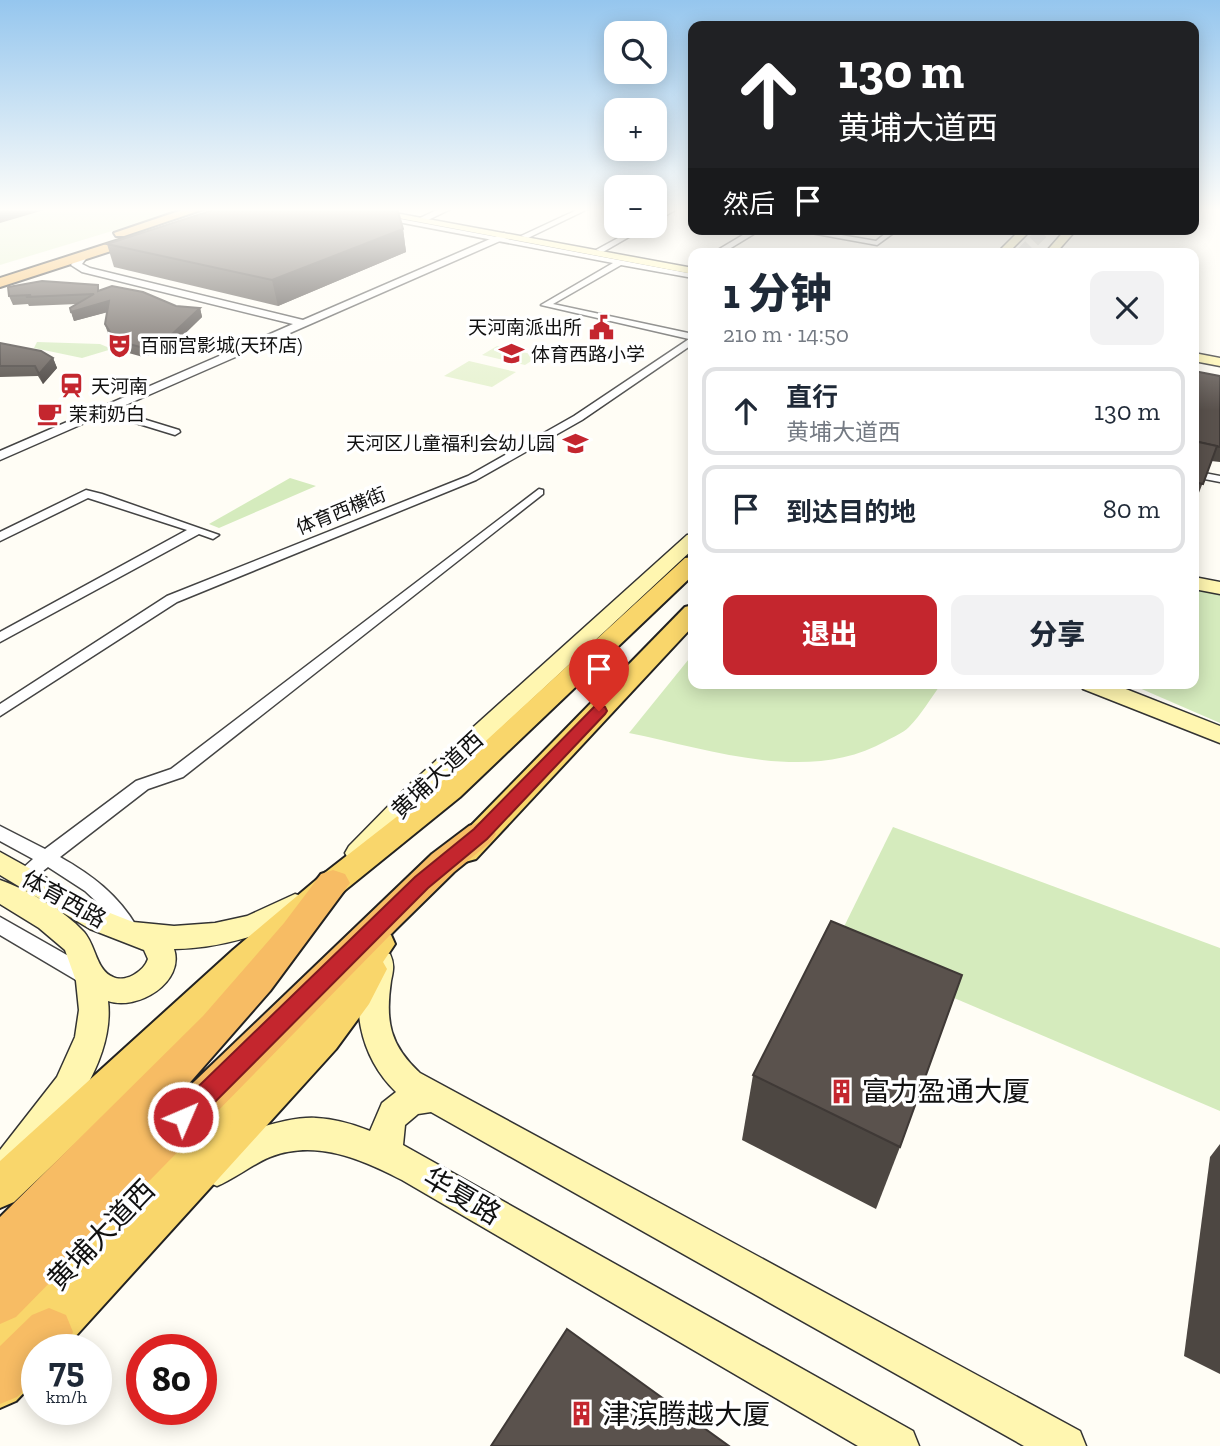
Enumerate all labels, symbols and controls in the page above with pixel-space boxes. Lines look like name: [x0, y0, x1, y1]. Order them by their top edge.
map controls: [604, 21, 667, 238]
button: search: [604, 21, 667, 84]
text: 130 m: [838, 42, 964, 101]
icon: ahead: [723, 49, 814, 140]
button: +: [604, 98, 667, 161]
text: 黄埔大道西: [838, 109, 998, 147]
button: −: [604, 175, 667, 238]
icon: arrive: [789, 182, 827, 220]
text: 然后: [723, 188, 775, 220]
text: 1 分钟: [723, 268, 832, 319]
button: close: [1090, 271, 1164, 345]
public building icon: 天河南派出所: [588, 313, 616, 341]
place label: 天河南派出所: [468, 316, 582, 339]
text: 210 m · 14:50: [723, 320, 849, 348]
theatre icon: 百丽宫影城(天环店): [106, 331, 134, 359]
place label: 百丽宫影城(天环店): [140, 334, 302, 357]
school or university icon: 体育西路小学: [497, 340, 525, 368]
place label: 体育西路小学: [531, 343, 645, 366]
station icon: 天河南: [57, 372, 85, 400]
place label: 天河南: [91, 375, 148, 398]
text: 直行: [786, 381, 838, 413]
icon: ahead: [727, 392, 765, 430]
text: 130 m: [1094, 395, 1160, 427]
cafe icon: 茉莉奶白: [35, 400, 63, 428]
place label: 茉莉奶白: [69, 403, 145, 426]
text: 黄埔大道西: [786, 418, 901, 446]
school or university icon: 天河区儿童福利会幼儿园: [561, 429, 589, 457]
place label: 天河区儿童福利会幼儿园: [346, 432, 555, 455]
street label: 体育西横街: [293, 483, 389, 539]
icon: arrive: [727, 490, 765, 528]
text: 80 m: [1103, 493, 1160, 525]
text: 到达目的地: [786, 496, 916, 528]
button: 退出: [723, 595, 937, 675]
button: 分享: [951, 595, 1164, 675]
pin: [569, 639, 629, 711]
icon: arrive: [580, 650, 618, 688]
street label: 黄埔大道西: [385, 726, 489, 824]
street label: 体育西路: [17, 864, 111, 934]
place label: 富力盈通大厦: [862, 1075, 1030, 1108]
building icon: 富力盈通大厦: [828, 1077, 856, 1105]
position arrow: [146, 1080, 220, 1154]
street label: 华夏路: [417, 1161, 507, 1231]
street label: 黄埔大道西: [40, 1173, 162, 1297]
speed limit sign: 80: [126, 1334, 217, 1425]
text: 75: [49, 1349, 84, 1391]
text: km/h: [46, 1386, 87, 1408]
place label: 津滨腾越大厦: [602, 1398, 770, 1431]
building icon: 津滨腾越大厦: [568, 1400, 596, 1428]

